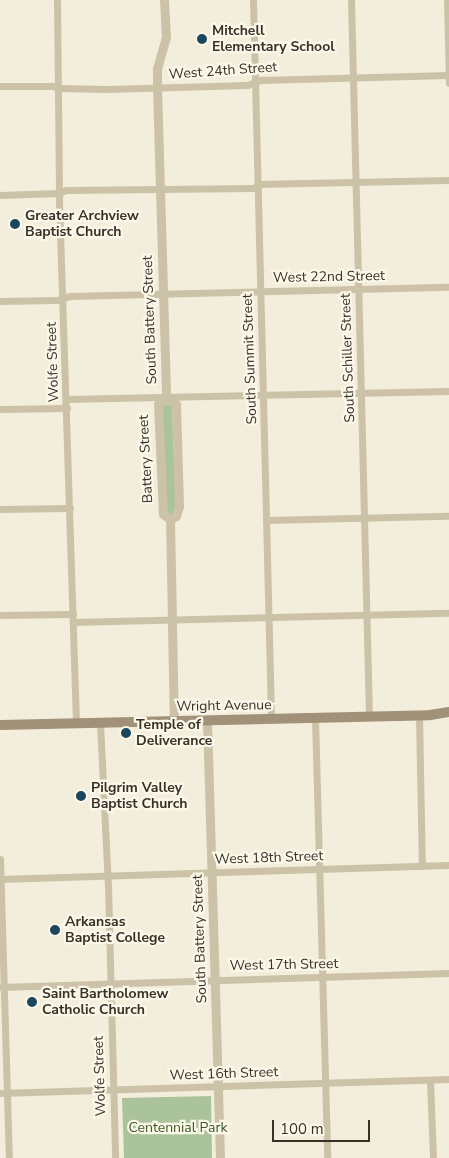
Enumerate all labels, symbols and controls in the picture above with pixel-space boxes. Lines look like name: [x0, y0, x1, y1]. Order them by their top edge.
place label: Mitchell Elementary School: [212, 23, 335, 56]
marker: Mitchell Elementary School: [196, 33, 208, 45]
street label: West 24th Street: [168, 59, 278, 83]
place label: Greater Archview Baptist Church: [25, 208, 139, 240]
marker: Greater Archview Baptist Church: [9, 218, 21, 230]
street label: South Battery Street: [139, 255, 161, 385]
street label: West 22nd Street: [273, 268, 385, 286]
street label: South Summit Street: [239, 293, 261, 425]
street label: South Schiller Street: [337, 293, 359, 423]
street label: Wolfe Street: [43, 322, 63, 402]
street label: Battery Street: [135, 414, 157, 504]
street label: Wright Avenue: [176, 697, 272, 715]
place label: Temple of Deliverance: [136, 717, 212, 750]
marker: Temple of Deliverance: [120, 727, 132, 739]
place label: Pilgrim Valley Baptist Church: [91, 780, 187, 812]
marker: Pilgrim Valley Baptist Church: [75, 790, 87, 802]
street label: West 18th Street: [214, 848, 324, 868]
street label: South Battery Street: [189, 874, 211, 1004]
place label: Arkansas Baptist College: [65, 914, 165, 946]
marker: Arkansas Baptist College: [49, 924, 61, 936]
street label: West 17th Street: [230, 956, 338, 974]
place label: Saint Bartholomew Catholic Church: [42, 986, 168, 1019]
marker: Saint Bartholomew Catholic Church: [26, 996, 38, 1008]
street label: Wolfe Street: [90, 1036, 110, 1116]
street label: West 16th Street: [169, 1064, 279, 1084]
scale bar: [274, 1110, 372, 1142]
text: 100 m: [280, 1119, 324, 1139]
park label: Centennial Park: [129, 1120, 227, 1136]

